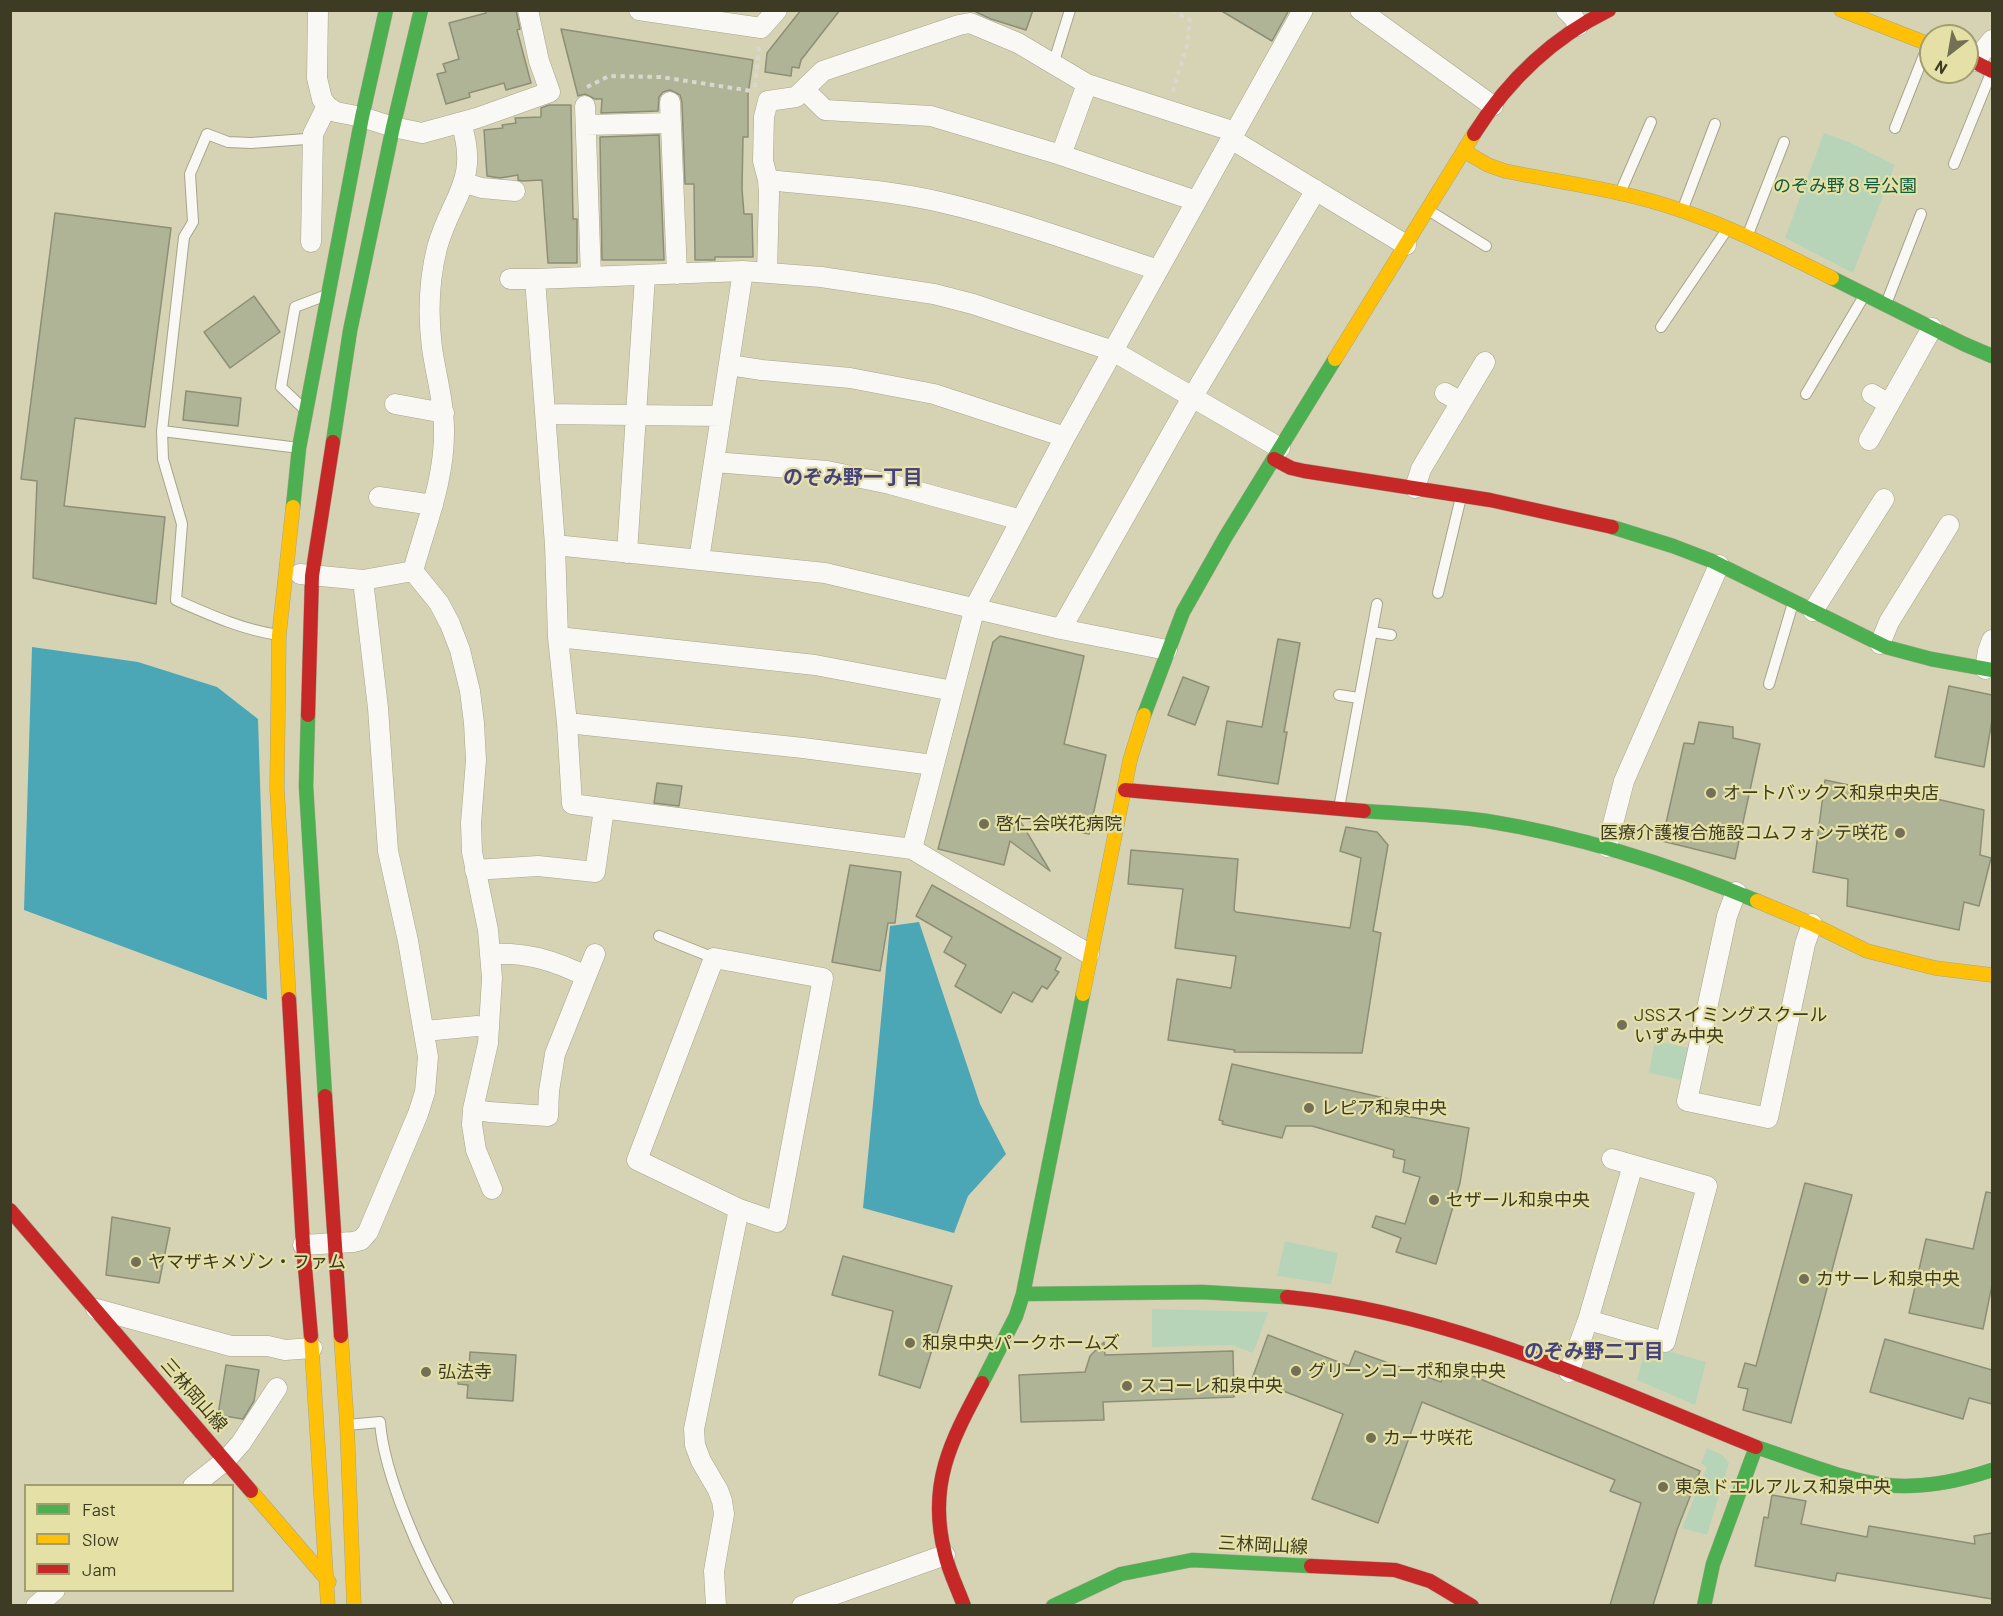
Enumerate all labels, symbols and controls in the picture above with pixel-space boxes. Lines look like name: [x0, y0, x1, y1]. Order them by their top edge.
north arrow: [1919, 24, 1979, 84]
text: N: [1931, 57, 1950, 79]
park label: のぞみ野８号公園: [1773, 175, 1917, 197]
district label: のぞみ野一丁目: [783, 465, 923, 489]
place label: オートバックス和泉中央店: [1723, 782, 1939, 804]
marker: オートバックス和泉中央店: [1704, 786, 1718, 800]
place label: 啓仁会咲花病院: [996, 813, 1122, 835]
marker: 啓仁会咲花病院: [977, 817, 991, 831]
place label: 医療介護複合施設コムフォンテ咲花: [1600, 822, 1888, 844]
marker: 医療介護複合施設コムフォンテ咲花: [1893, 826, 1907, 840]
place label: JSSスイミングスクール いずみ中央: [1634, 1004, 1827, 1046]
marker: JSSスイミングスクール いずみ中央: [1615, 1018, 1629, 1032]
place label: レピア和泉中央: [1321, 1097, 1447, 1119]
marker: レピア和泉中央: [1302, 1101, 1316, 1115]
place label: セザール和泉中央: [1446, 1189, 1590, 1211]
marker: セザール和泉中央: [1427, 1193, 1441, 1207]
place label: ヤマザキメゾン・ファム: [148, 1251, 346, 1273]
marker: ヤマザキメゾン・ファム: [129, 1255, 143, 1269]
place label: カサーレ和泉中央: [1816, 1268, 1960, 1290]
marker: カサーレ和泉中央: [1797, 1272, 1811, 1286]
place label: 和泉中央パークホームズ: [922, 1332, 1120, 1354]
marker: 和泉中央パークホームズ: [903, 1336, 917, 1350]
district label: のぞみ野二丁目: [1524, 1339, 1664, 1363]
street label: 三林岡山線: [156, 1354, 232, 1436]
place label: グリーンコーポ和泉中央: [1308, 1360, 1506, 1382]
place label: 弘法寺: [438, 1361, 492, 1383]
marker: グリーンコーポ和泉中央: [1289, 1364, 1303, 1378]
marker: 弘法寺: [419, 1365, 433, 1379]
place label: スコーレ和泉中央: [1139, 1375, 1283, 1397]
marker: スコーレ和泉中央: [1120, 1379, 1134, 1393]
place label: カーサ咲花: [1383, 1427, 1473, 1449]
marker: カーサ咲花: [1364, 1431, 1378, 1445]
place label: 東急ドエルアルス和泉中央: [1675, 1476, 1891, 1498]
marker: 東急ドエルアルス和泉中央: [1656, 1480, 1670, 1494]
legend: [24, 1484, 234, 1592]
text: Fast: [82, 1498, 116, 1520]
text: Slow: [82, 1528, 119, 1550]
street label: 三林岡山線: [1217, 1532, 1309, 1558]
text: Jam: [82, 1558, 116, 1580]

